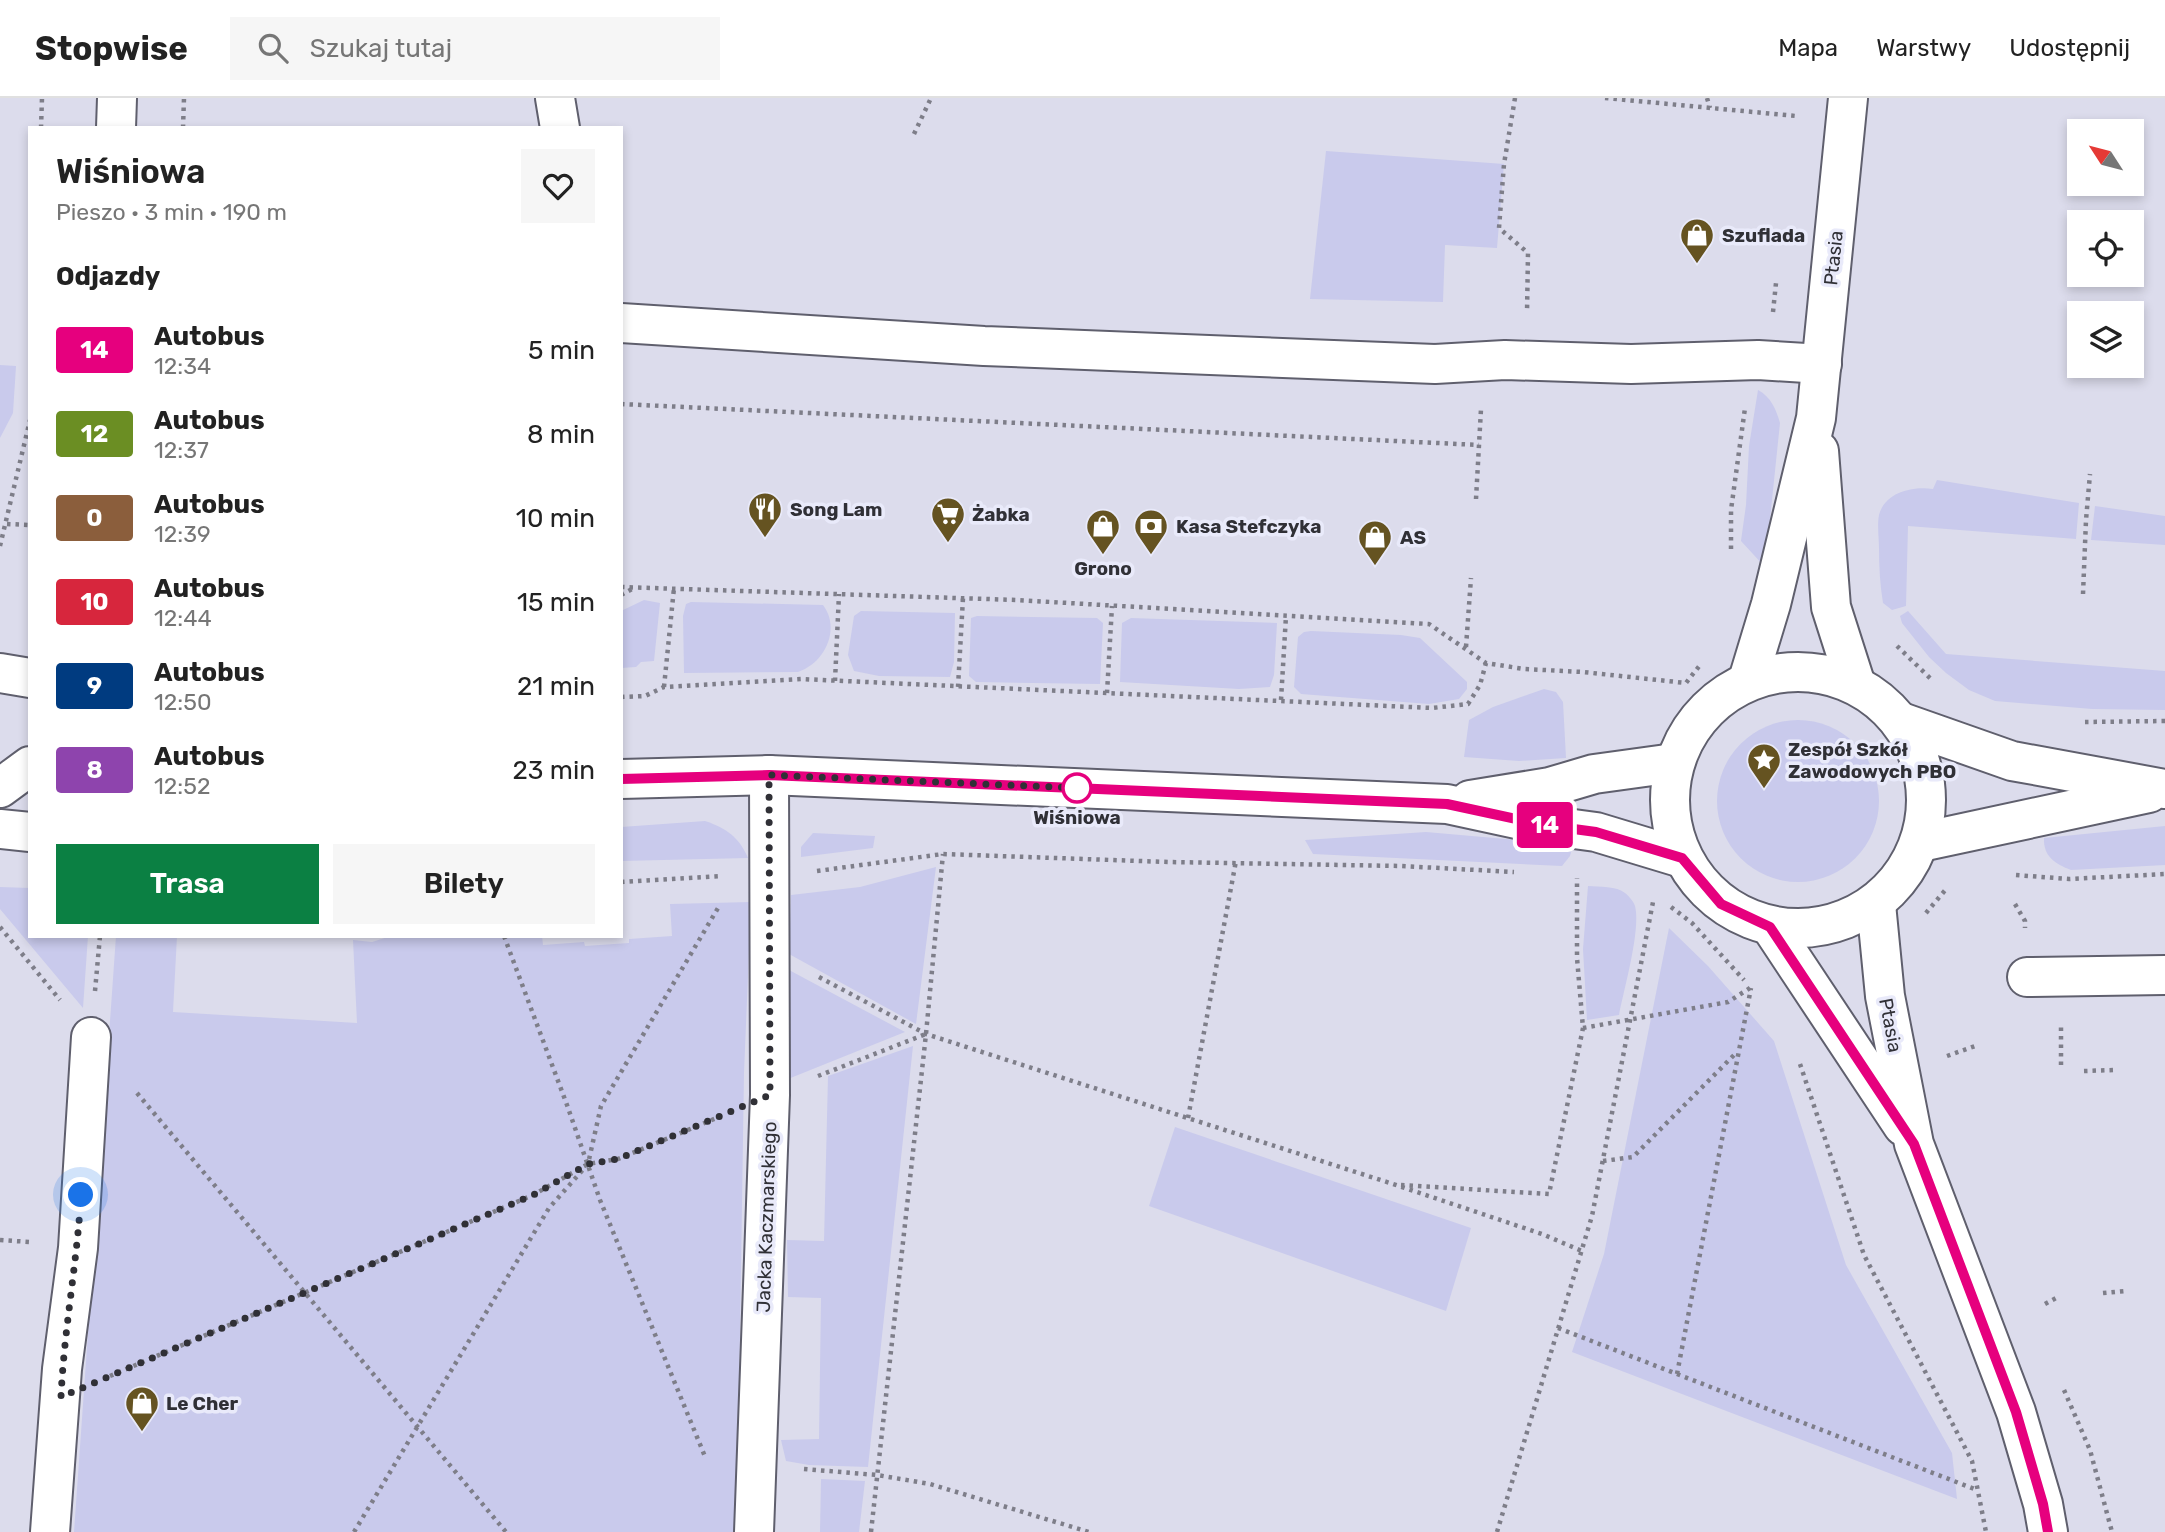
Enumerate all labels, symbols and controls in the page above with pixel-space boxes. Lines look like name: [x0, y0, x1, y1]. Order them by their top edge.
search box: [230, 17, 720, 80]
text: Stopwise: [35, 29, 188, 68]
icon: search: [254, 29, 292, 67]
text: Szukaj tutaj: [310, 33, 452, 64]
text: Mapa: [1778, 34, 1838, 62]
text: Warstwy: [1876, 34, 1971, 62]
text: Udostępnij: [2009, 34, 2130, 62]
north arrow: [2067, 119, 2144, 196]
map controls: [2067, 119, 2144, 378]
button: heart: [521, 149, 595, 223]
text: Wiśniowa: [56, 152, 205, 191]
text: Pieszo · 3 min · 190 m: [56, 198, 287, 226]
button: locate: [2067, 210, 2144, 287]
shop icon: Szuflada: [1678, 216, 1716, 265]
place label: Szuflada: [1722, 224, 1805, 247]
street label: Ptasia: [1819, 230, 1848, 287]
text: Odjazdy: [56, 261, 160, 292]
button: layers: [2067, 301, 2144, 378]
text: Autobus: [154, 321, 265, 352]
text: 5 min: [528, 335, 595, 366]
text: 14: [80, 336, 109, 364]
text: 12:34: [154, 352, 211, 380]
text: Autobus: [154, 405, 265, 436]
text: 8 min: [527, 419, 595, 450]
text: 12: [81, 420, 108, 448]
text: 12:37: [154, 436, 209, 464]
text: Autobus: [154, 489, 265, 520]
restaurant icon: Song Lam: [746, 490, 784, 539]
supermarket icon: Żabka: [929, 495, 967, 544]
place label: Song Lam: [790, 498, 882, 521]
text: 10 min: [516, 503, 595, 534]
place label: Żabka: [972, 503, 1030, 526]
text: 0: [86, 504, 103, 532]
shop icon: Grono: [1084, 507, 1122, 556]
bank icon: Kasa Stefczyka: [1132, 507, 1170, 556]
place label: Kasa Stefczyka: [1176, 515, 1321, 538]
shop icon: AS: [1356, 518, 1394, 567]
text: 12:39: [154, 520, 211, 548]
place label: AS: [1400, 526, 1426, 549]
place label: Grono: [1074, 557, 1132, 580]
text: Autobus: [154, 573, 265, 604]
text: 15 min: [517, 587, 595, 618]
text: 10: [80, 588, 109, 616]
text: 12:44: [154, 604, 212, 632]
text: Autobus: [154, 657, 265, 688]
text: 21 min: [517, 671, 595, 702]
text: 9: [87, 672, 102, 700]
text: 12:50: [154, 688, 212, 716]
place label: Zespół Szkół Zawodowych PBO: [1788, 738, 1956, 783]
text: Autobus: [154, 741, 265, 772]
place icon: Zespół Szkół Zawodowych PBO: [1745, 741, 1783, 790]
text: 23 min: [513, 755, 595, 786]
text: 8: [86, 756, 103, 784]
text: 12:52: [154, 772, 210, 800]
marker: Wiśniowa: [1062, 773, 1092, 803]
line badge: 14: [1514, 802, 1576, 848]
place label: Wiśniowa: [1033, 806, 1121, 829]
text: 14: [1531, 811, 1559, 839]
button: Trasa: [56, 844, 319, 924]
button: Bilety: [333, 844, 595, 924]
street label: Ptasia: [1874, 996, 1907, 1054]
street label: Jacka Kaczmarskiego: [752, 1121, 781, 1313]
your location: [63, 1177, 98, 1212]
shop icon: Le Cher: [123, 1384, 161, 1433]
place label: Le Cher: [166, 1392, 239, 1415]

